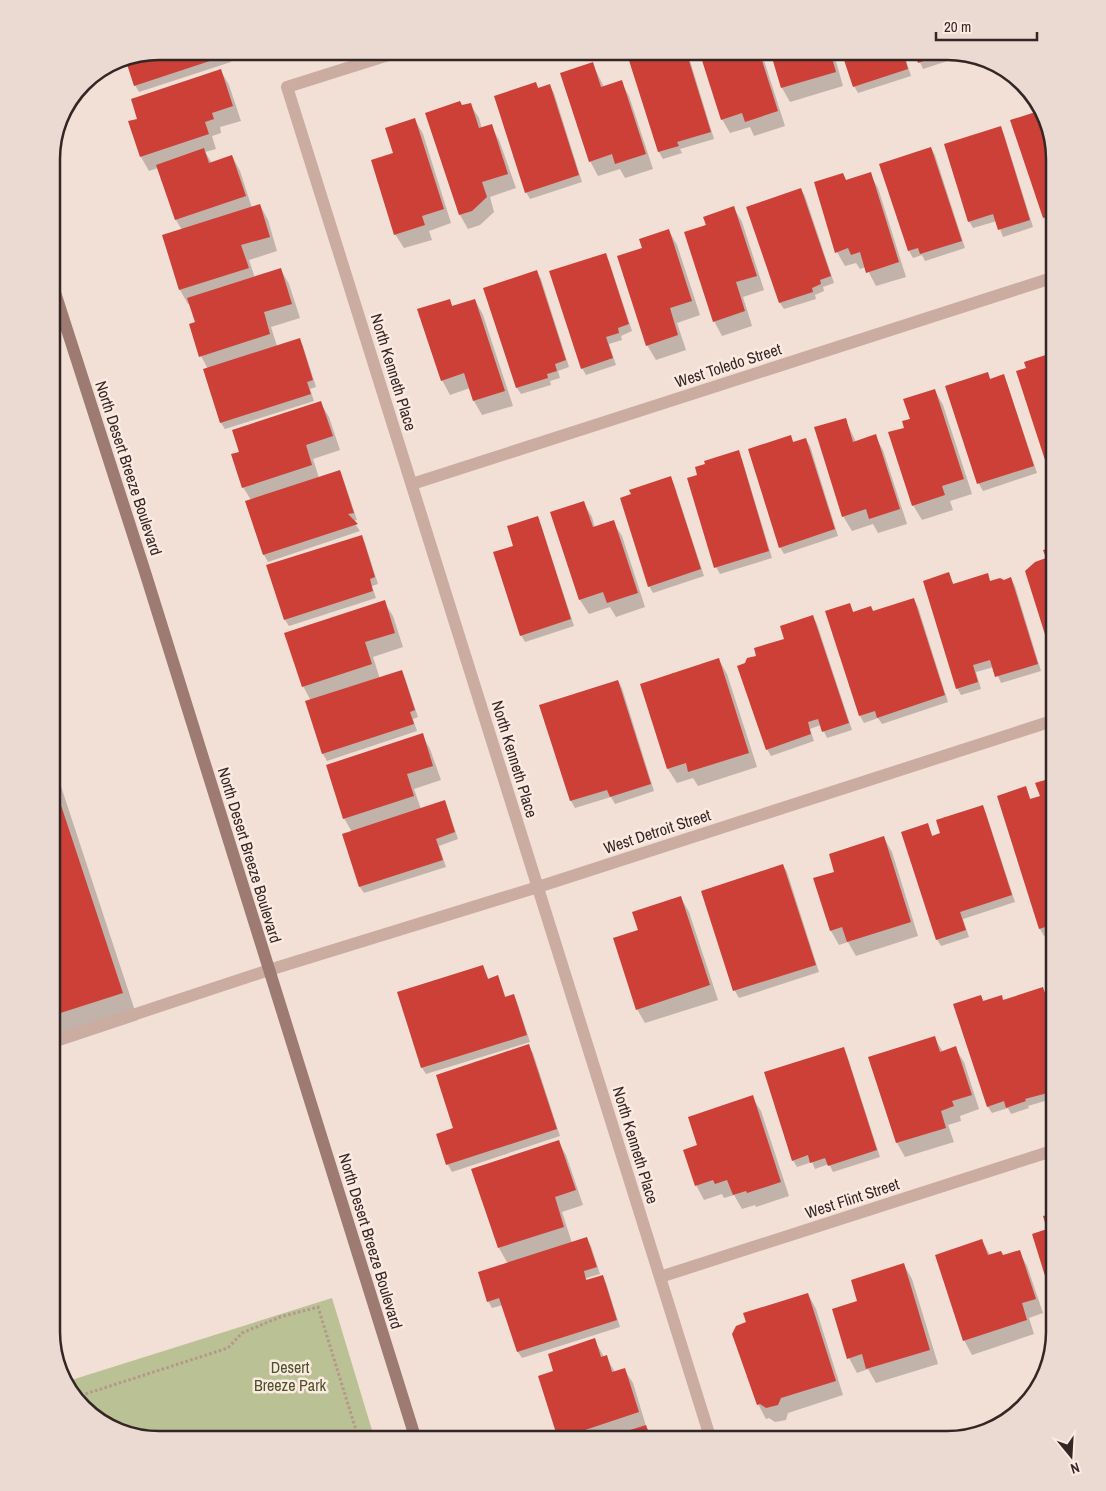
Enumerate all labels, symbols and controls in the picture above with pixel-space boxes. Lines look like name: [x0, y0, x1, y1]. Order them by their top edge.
scale bar: [936, 10, 1037, 42]
text: 20 m: [944, 16, 971, 37]
street label: North Kenneth Place: [366, 311, 422, 433]
street label: West Toledo Street: [672, 337, 784, 393]
street label: North Desert Breeze Boulevard: [90, 378, 168, 558]
street label: North Kenneth Place: [487, 698, 543, 820]
street label: North Desert Breeze Boulevard: [213, 765, 287, 945]
street label: West Detroit Street: [601, 803, 714, 859]
street label: North Kenneth Place: [608, 1084, 664, 1206]
street label: North Desert Breeze Boulevard: [334, 1151, 408, 1331]
street label: West Flint Street: [802, 1172, 902, 1224]
park label: Desert Breeze Park: [254, 1356, 327, 1396]
north arrow: [1046, 1431, 1096, 1481]
text: N: [1068, 1459, 1082, 1478]

